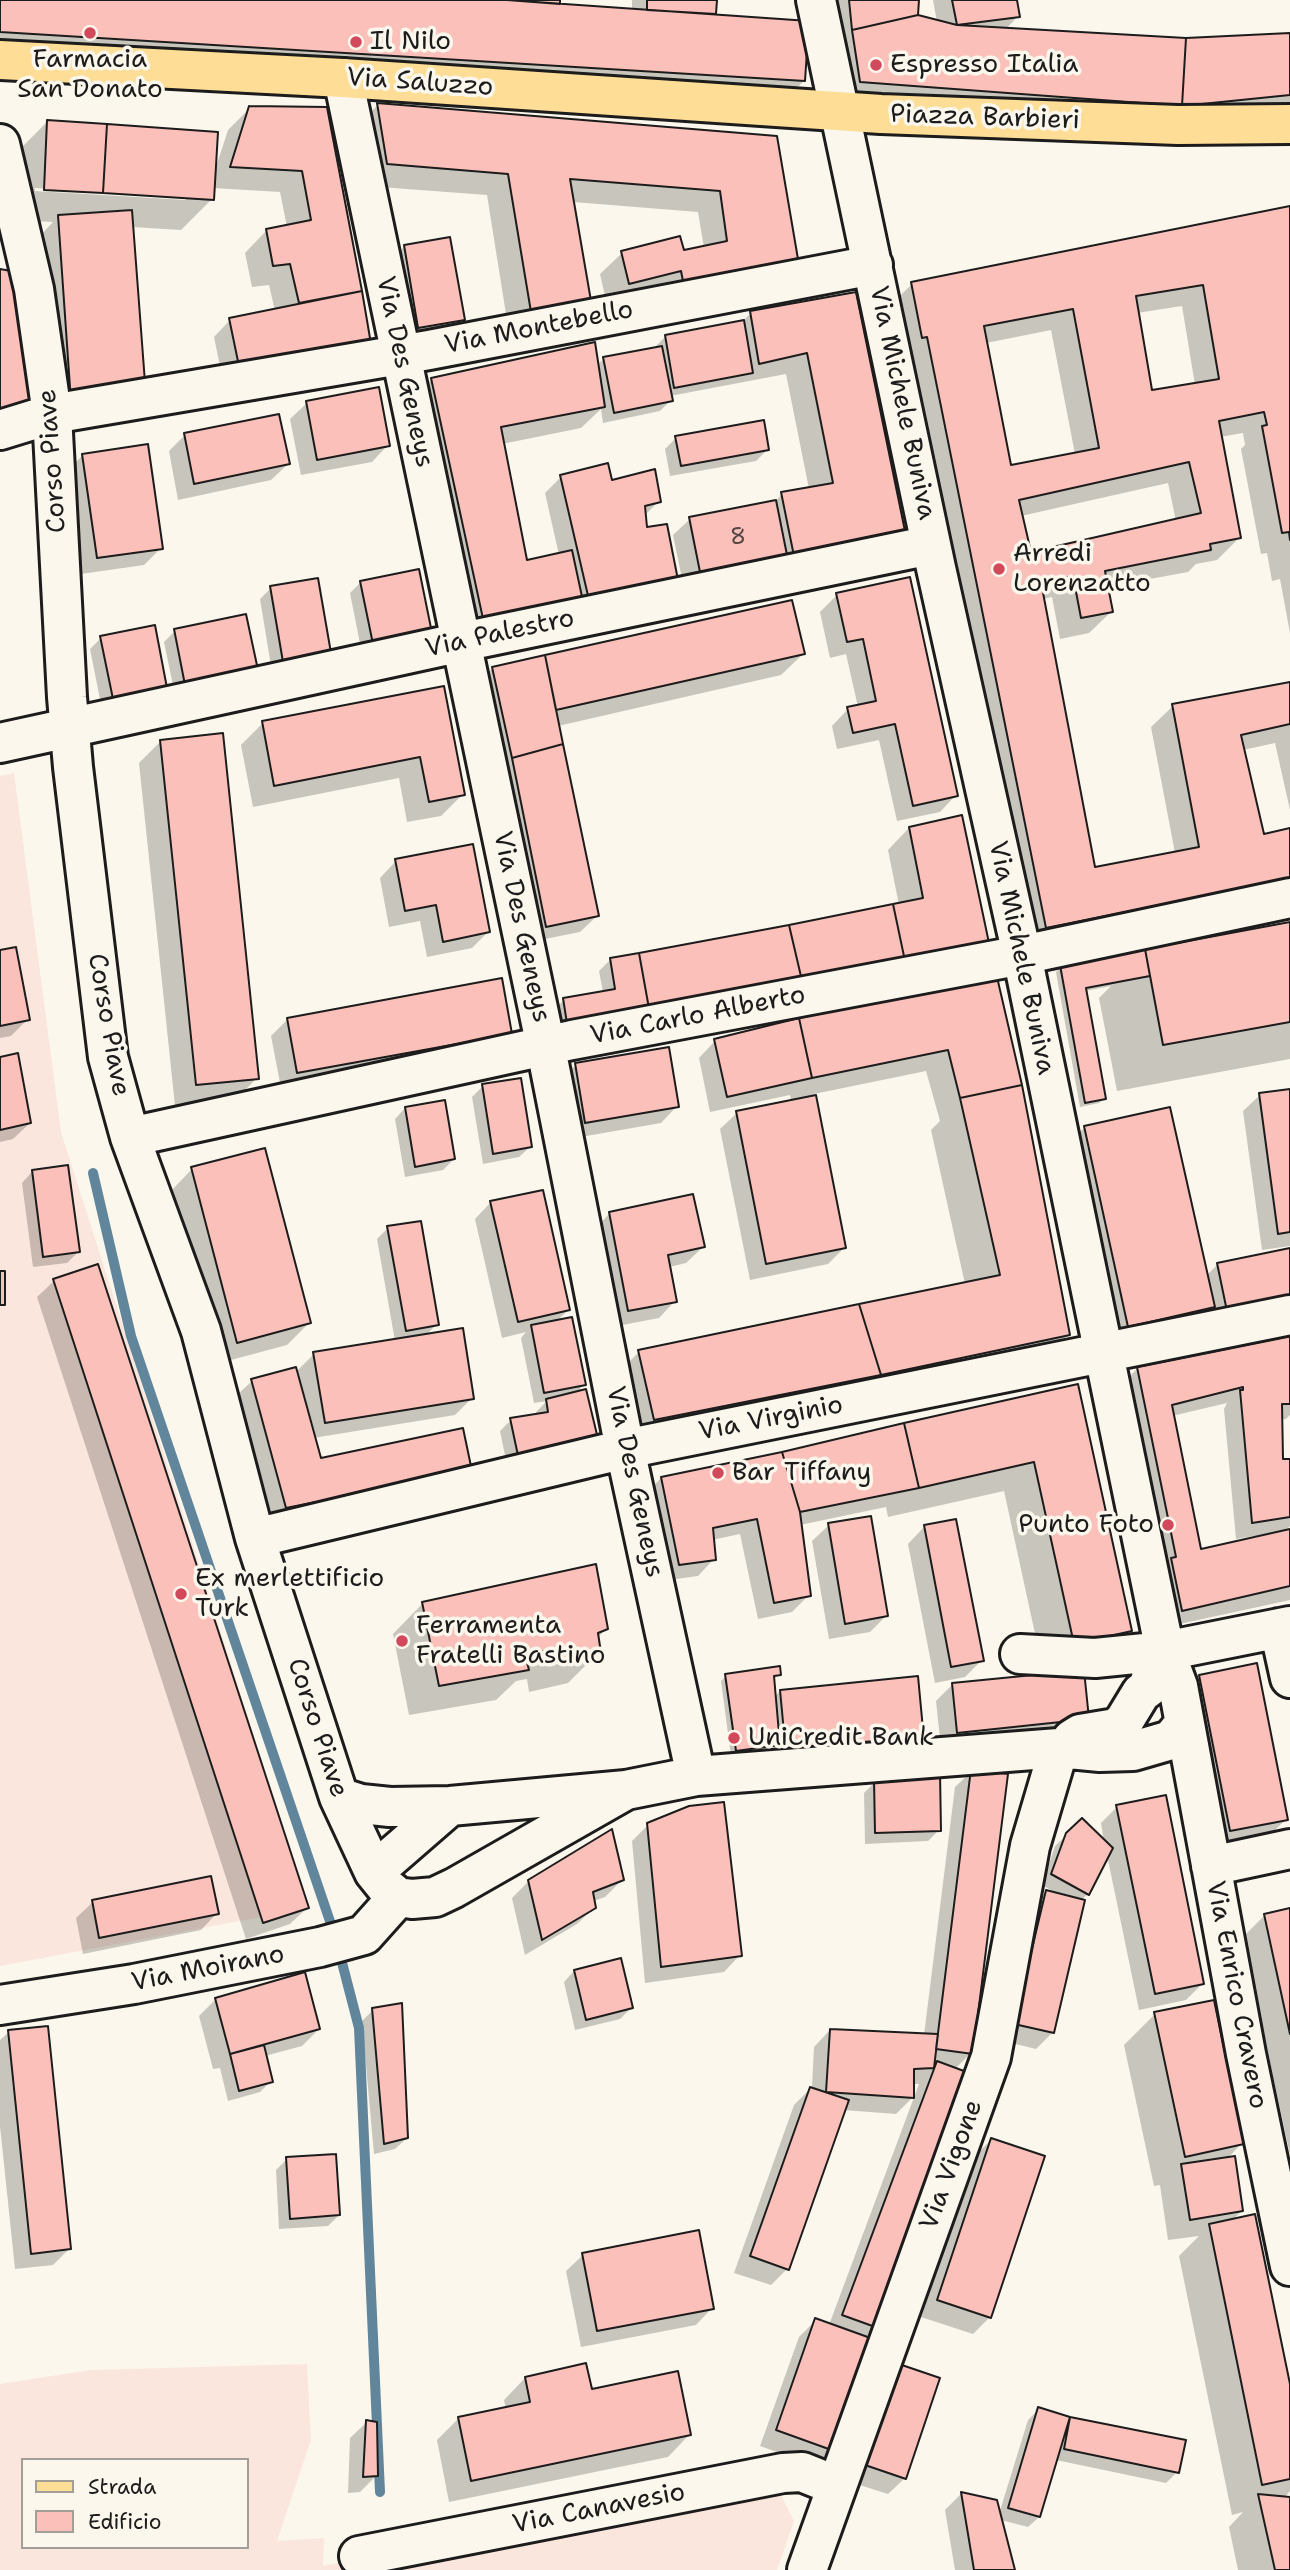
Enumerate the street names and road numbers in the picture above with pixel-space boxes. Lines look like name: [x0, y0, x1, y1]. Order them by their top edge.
street label: Via Saluzzo: [346, 62, 494, 104]
street label: Piazza Barbieri: [889, 99, 1081, 137]
street label: Via Des Geneys: [369, 274, 439, 470]
street label: Via Michele Buniva: [862, 283, 942, 523]
street label: Via Montebello: [442, 294, 636, 362]
street label: Corso Piave: [32, 388, 74, 534]
street label: Via Palestro: [423, 603, 577, 665]
street label: Via Des Geneys: [486, 829, 556, 1025]
street label: Via Michele Buniva: [981, 838, 1061, 1078]
street label: Corso Piave: [80, 951, 136, 1099]
street label: Via Carlo Alberto: [588, 980, 808, 1052]
street label: Via Des Geneys: [599, 1384, 669, 1580]
street label: Via Virginio: [696, 1390, 846, 1448]
street label: Corso Piave: [280, 1655, 354, 1801]
street label: Via Enrico Cravero: [1199, 1878, 1273, 2112]
street label: Via Moirano: [129, 1939, 287, 1999]
street label: Via Vigone: [914, 2096, 990, 2234]
street label: Via Canavesio: [510, 2477, 688, 2541]

